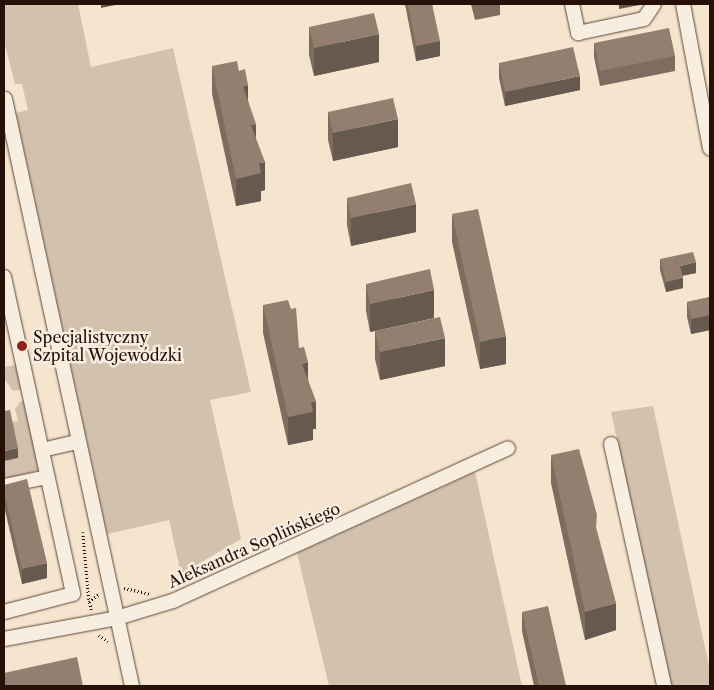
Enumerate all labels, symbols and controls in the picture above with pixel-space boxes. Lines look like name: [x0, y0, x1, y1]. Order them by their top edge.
place label: Specjalistyczny Szpital Wojewódzki: [33, 327, 183, 365]
marker: Specjalistyczny Szpital Wojewódzki: [15, 339, 29, 353]
street label: Aleksandra Soplińskiego: [165, 498, 343, 592]

